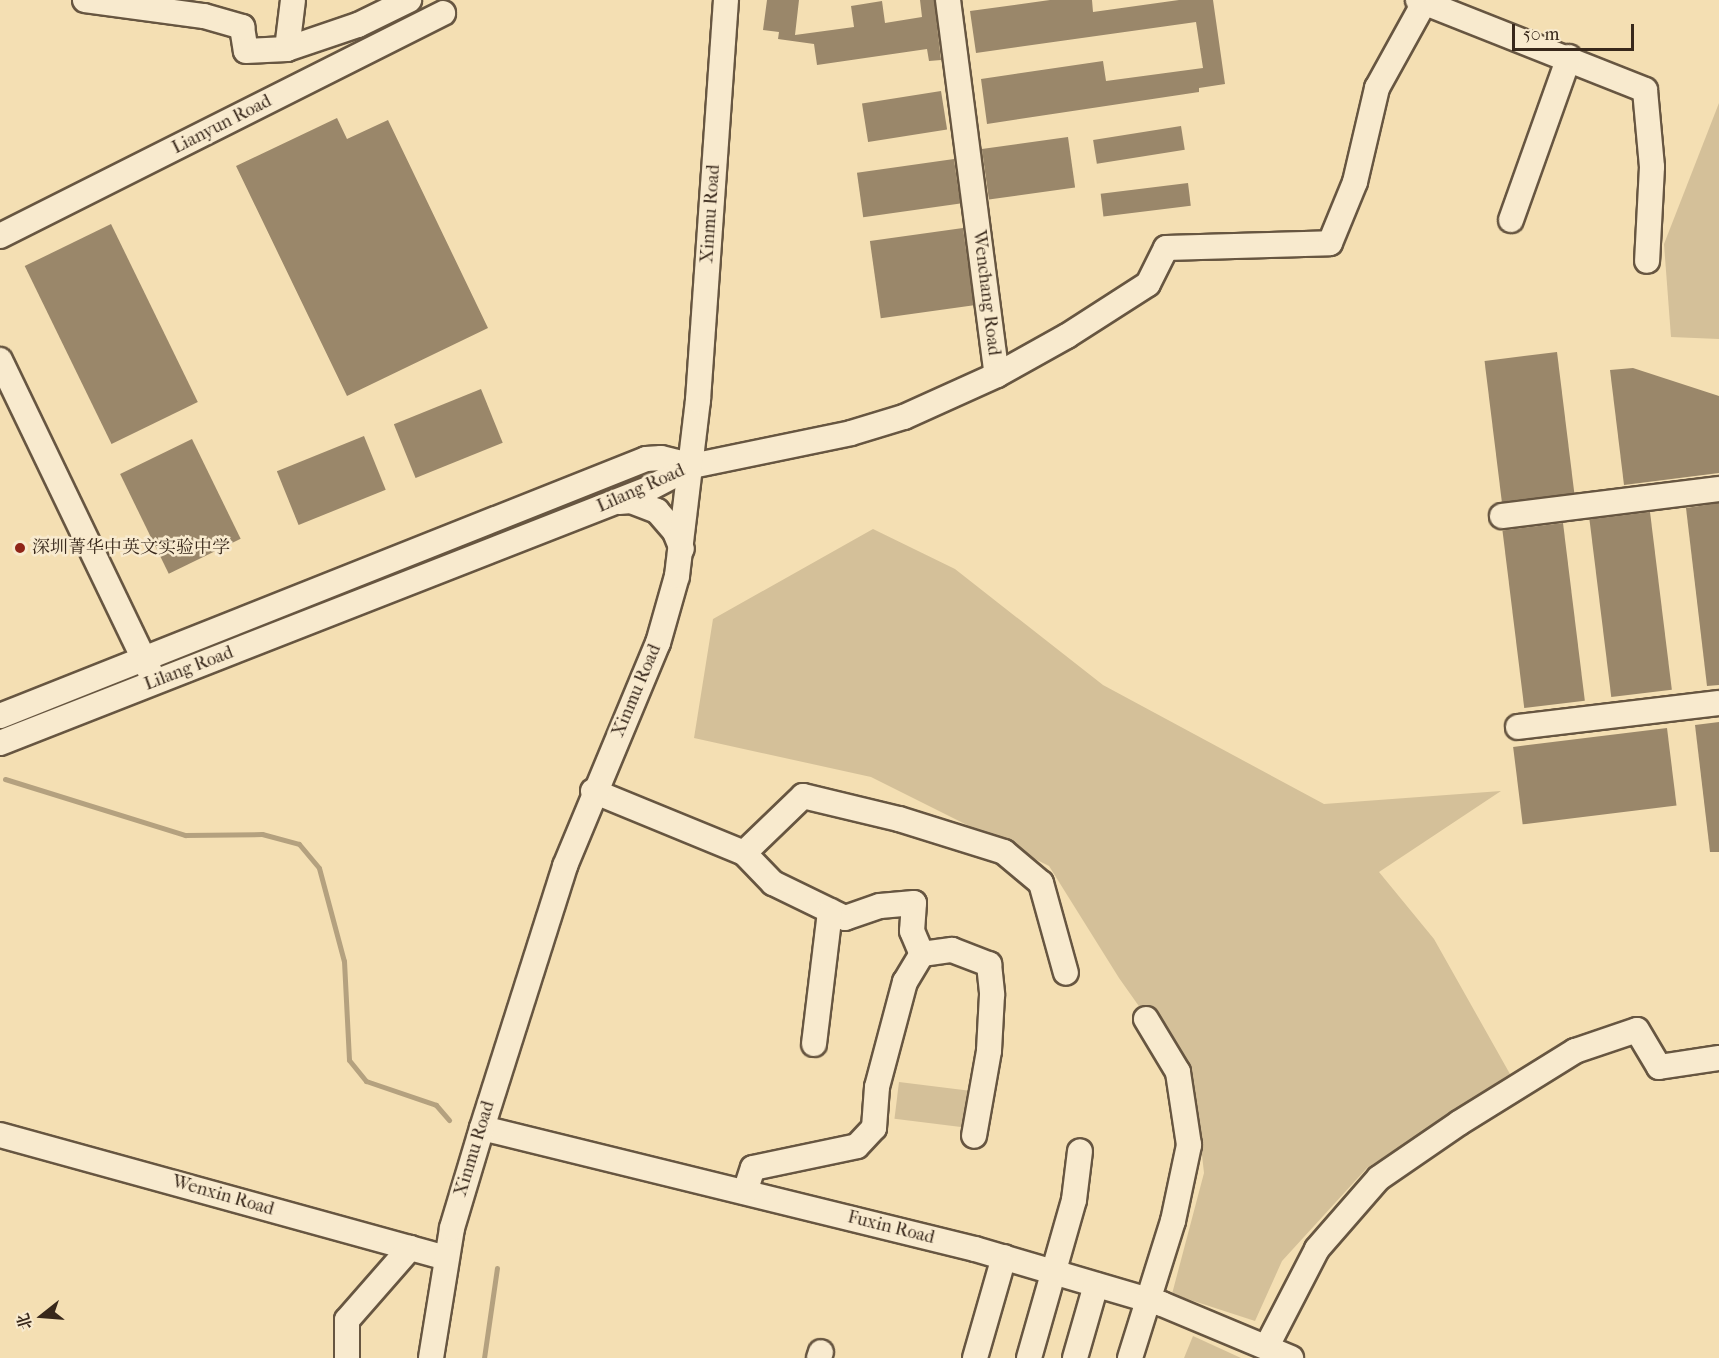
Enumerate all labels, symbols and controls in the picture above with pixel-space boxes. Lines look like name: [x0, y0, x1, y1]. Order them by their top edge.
scale bar: [1515, 12, 1636, 50]
text: 50 m: [1523, 24, 1559, 45]
street label: Lianyun Road: [169, 91, 275, 159]
street label: Xinmu Road: [697, 164, 725, 264]
street label: Wenchang Road: [968, 229, 1004, 357]
street label: Lilang Road: [594, 460, 688, 518]
place label: 深圳菁华中英文实验中学: [32, 537, 230, 559]
marker: 深圳菁华中英文实验中学: [13, 541, 27, 555]
street label: Xinmu Road: [608, 641, 666, 741]
street label: Lilang Road: [142, 642, 236, 696]
street label: Xinmu Road: [450, 1099, 500, 1199]
street label: Wenxin Road: [170, 1171, 276, 1221]
street label: Fuxin Road: [845, 1207, 937, 1249]
north arrow: [12, 1286, 72, 1346]
text: 北: [13, 1311, 36, 1332]

